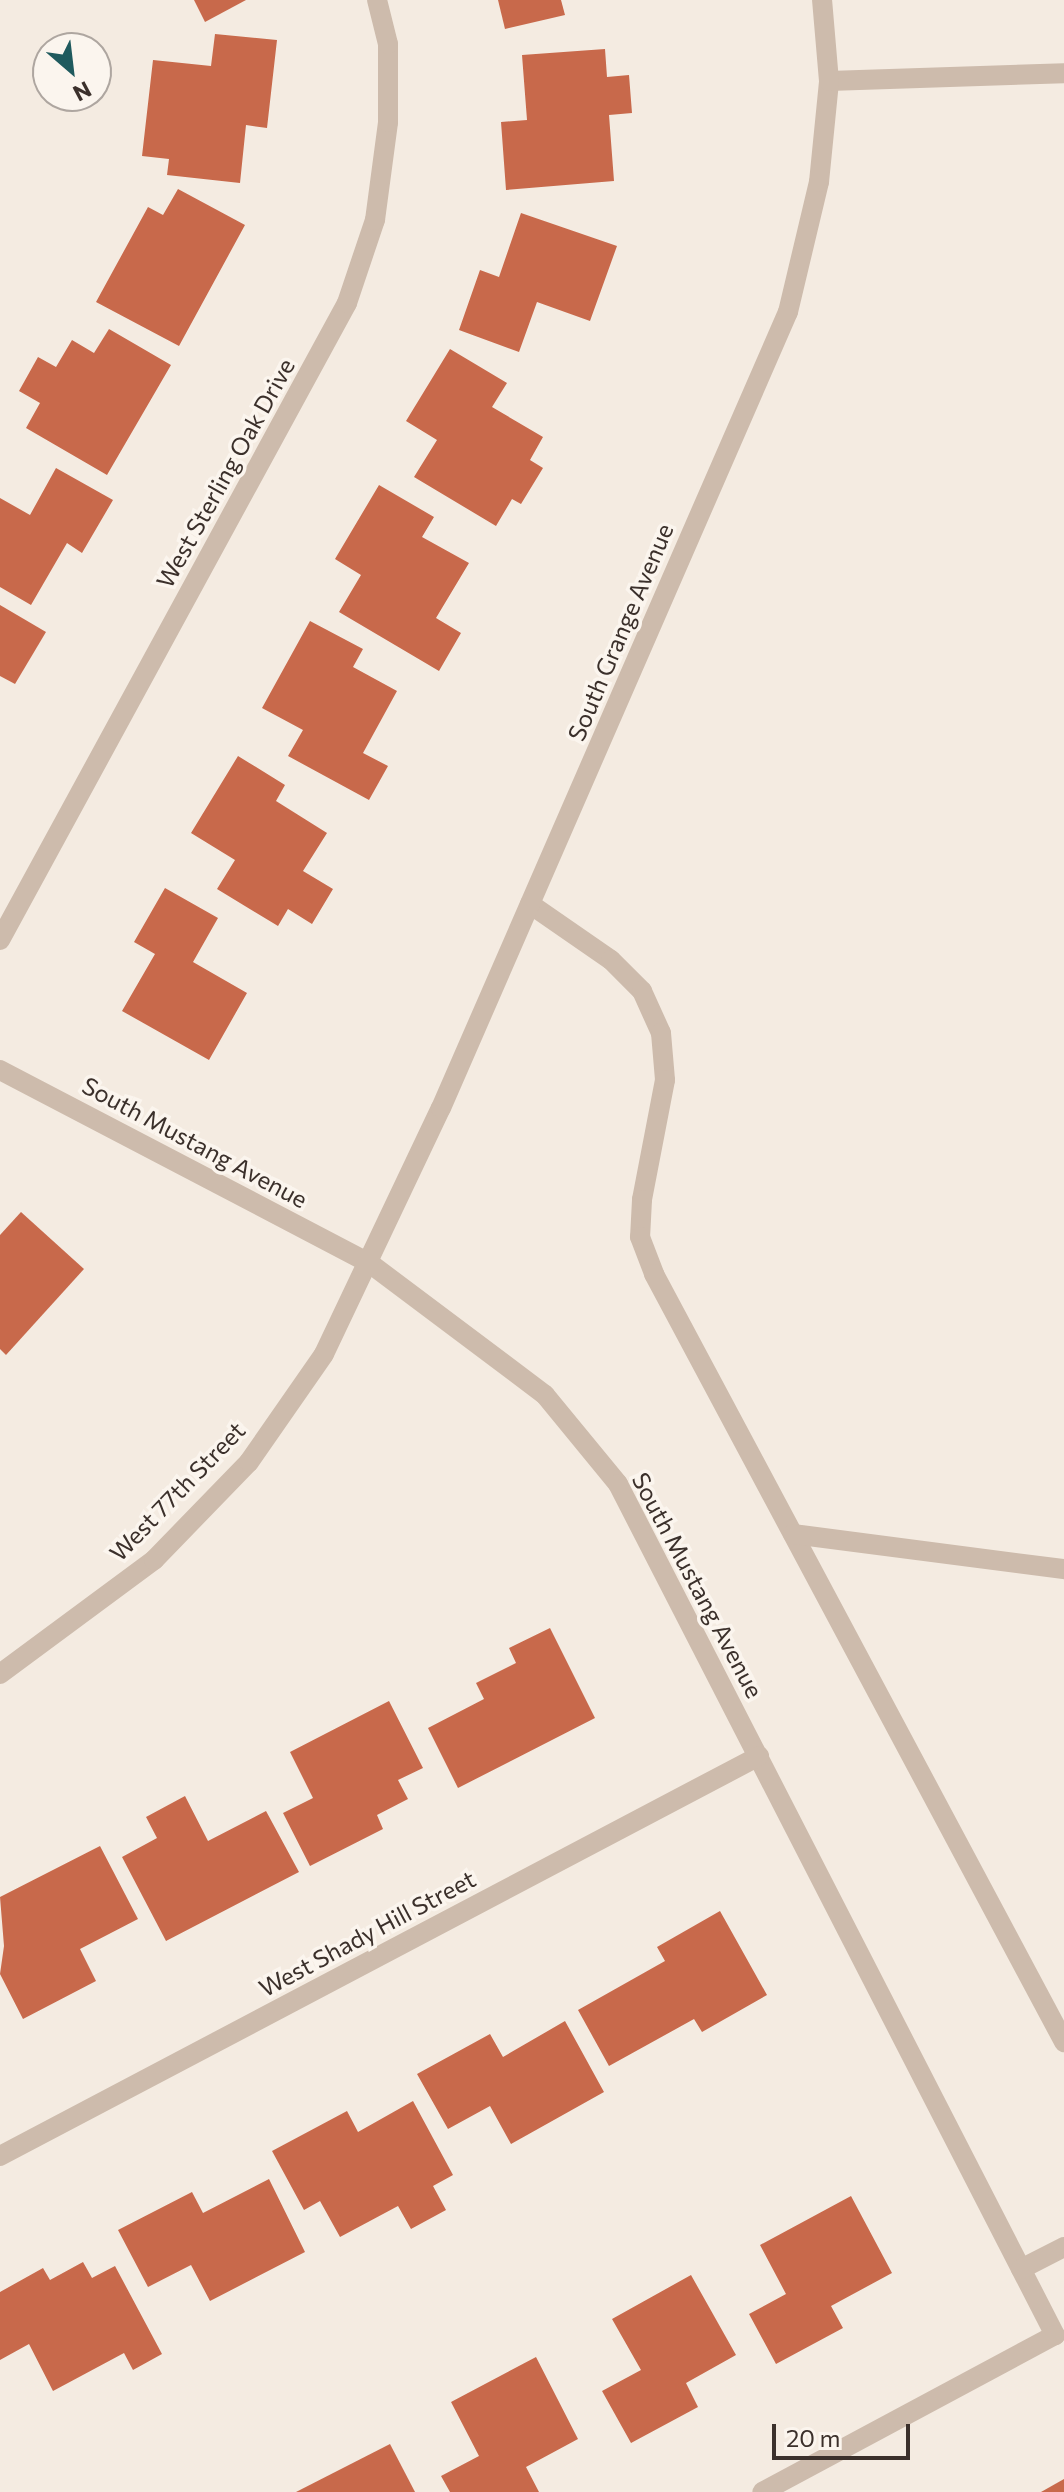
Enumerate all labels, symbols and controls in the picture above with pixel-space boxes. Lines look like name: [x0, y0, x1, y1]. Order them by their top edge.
north arrow: [32, 32, 112, 112]
text: N: [69, 76, 96, 108]
street label: West Sterling Oak Drive: [150, 353, 300, 593]
street label: South Grange Avenue: [561, 519, 679, 745]
street label: South Mustang Avenue: [77, 1070, 313, 1214]
street label: West 77th Street: [103, 1415, 251, 1567]
street label: South Mustang Avenue: [626, 1467, 770, 1703]
street label: West Shady Hill Street: [254, 1864, 480, 2002]
scale bar: [776, 2408, 914, 2458]
text: 20 m: [786, 2423, 840, 2452]

